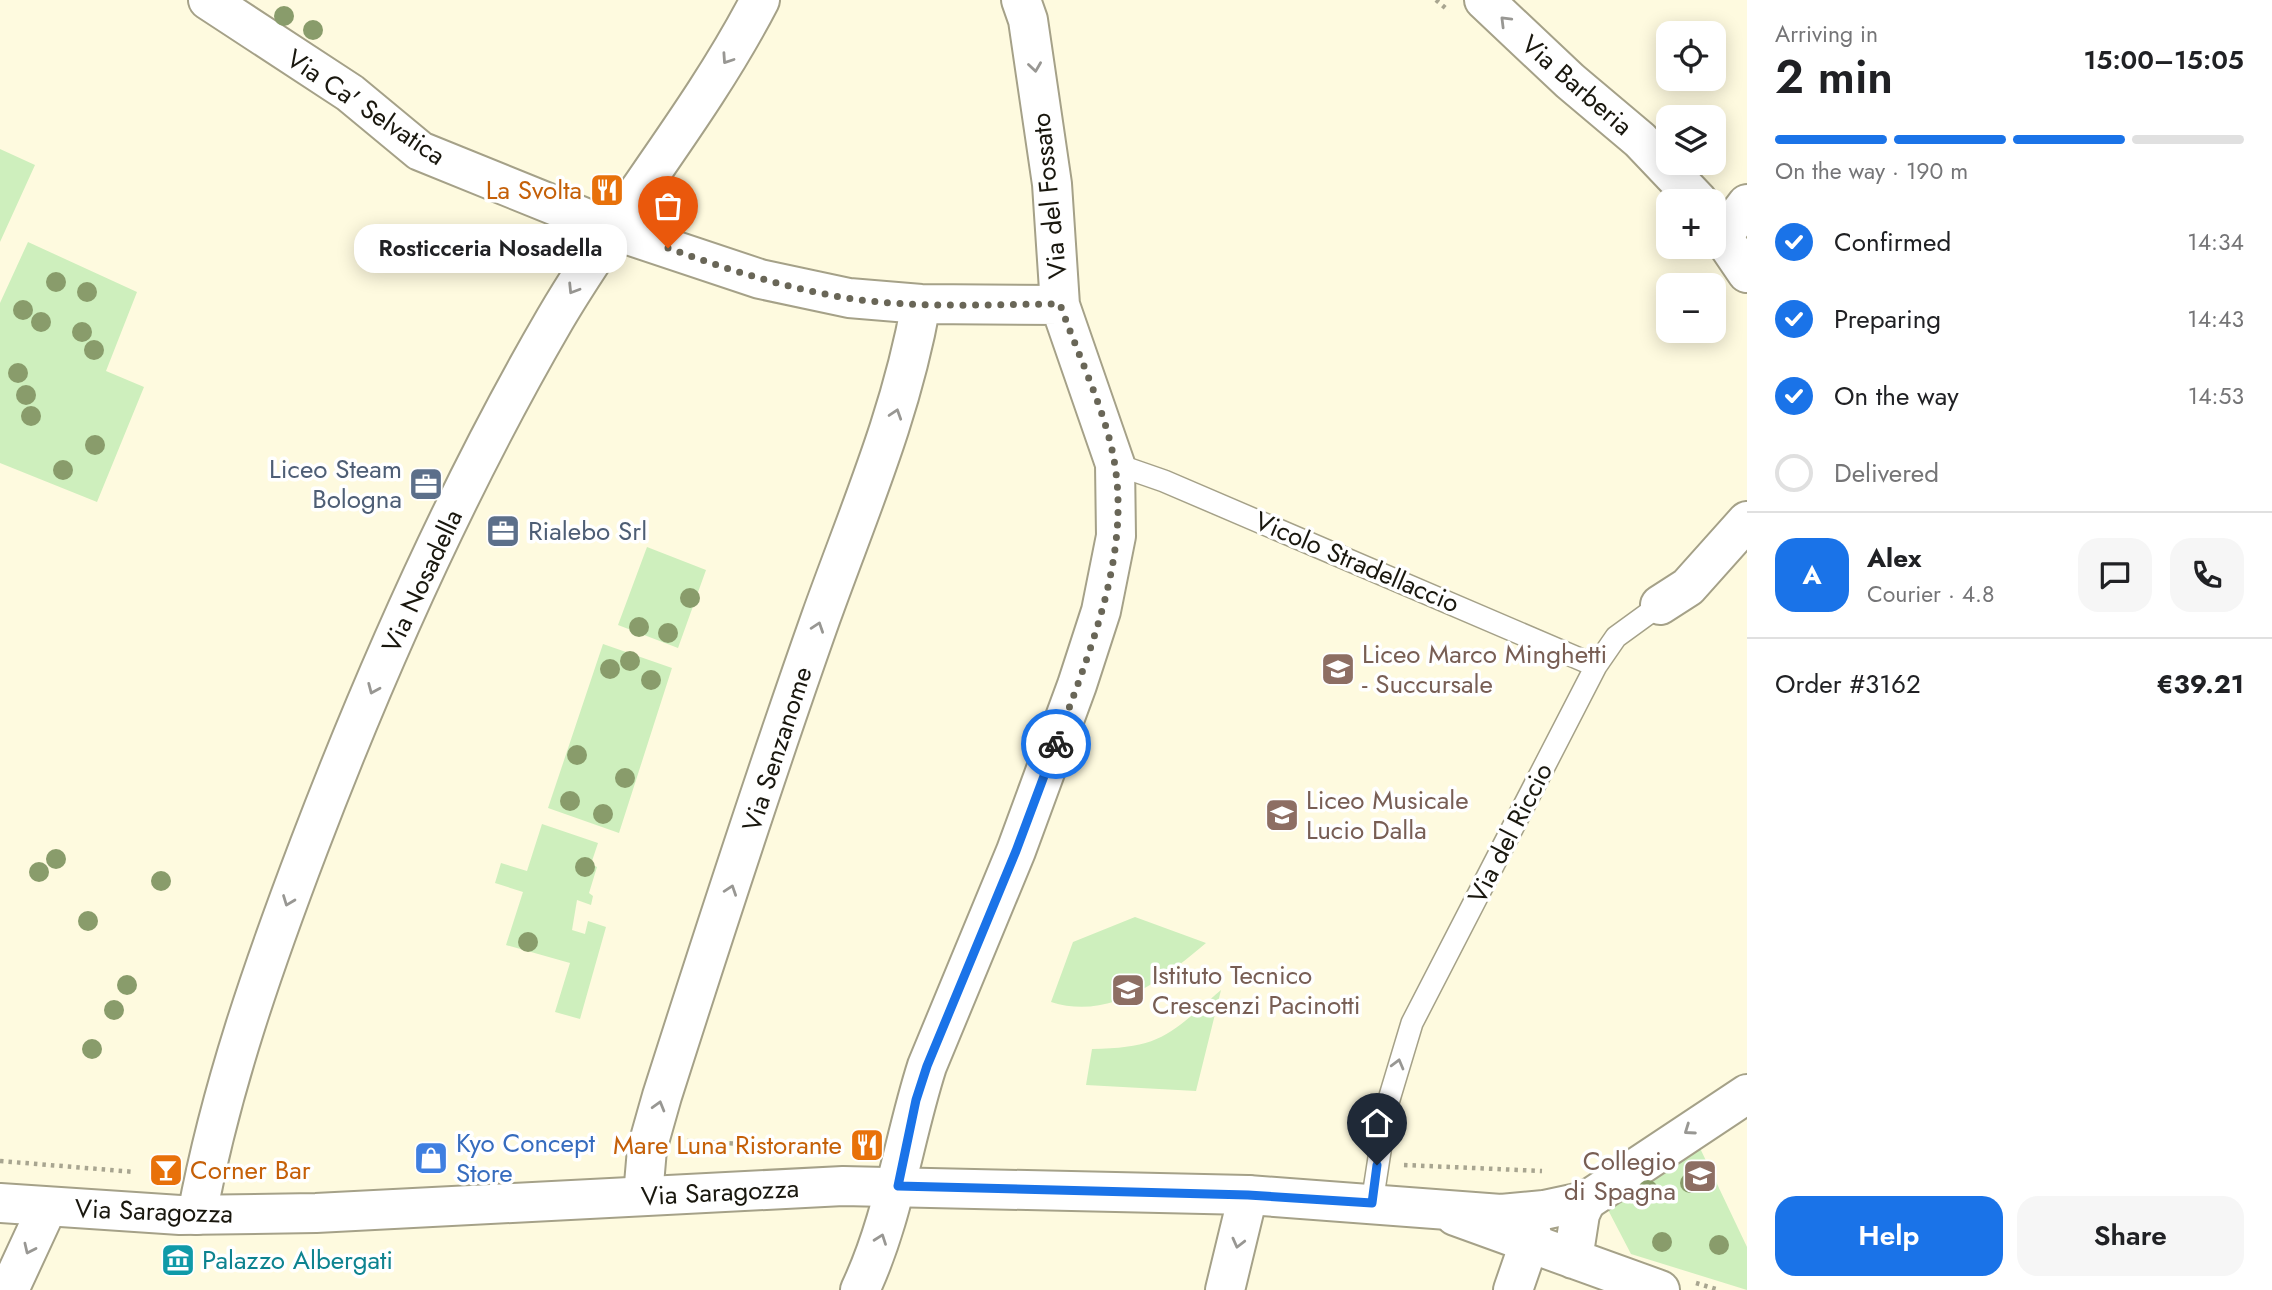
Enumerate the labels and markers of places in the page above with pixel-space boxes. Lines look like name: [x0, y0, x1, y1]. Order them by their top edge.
place label: La Svolta: [486, 171, 582, 209]
restaurant icon: La Svolta: [588, 171, 626, 209]
pin: [638, 176, 698, 248]
callout: Rosticceria Nosadella: [353, 224, 626, 272]
place label: Liceo Steam Bologna: [269, 450, 402, 518]
office icon: Liceo Steam Bologna: [407, 465, 445, 503]
office icon: Rialebo Srl: [484, 512, 522, 550]
place label: Rialebo Srl: [528, 512, 647, 550]
place label: Liceo Marco Minghetti - Succursale: [1362, 635, 1607, 703]
school or university icon: Liceo Marco Minghetti - Succursale: [1319, 650, 1357, 688]
place label: Liceo Musicale Lucio Dalla: [1306, 781, 1469, 849]
school or university icon: Liceo Musicale Lucio Dalla: [1263, 796, 1301, 834]
place label: Istituto Tecnico Crescenzi Pacinotti: [1152, 956, 1360, 1024]
school or university icon: Istituto Tecnico Crescenzi Pacinotti: [1109, 971, 1147, 1009]
pin: [1347, 1093, 1407, 1165]
place label: Kyo Concept Store: [456, 1124, 596, 1192]
place label: Mare Luna Ristorante: [613, 1126, 842, 1164]
restaurant icon: Mare Luna Ristorante: [848, 1126, 886, 1164]
shop icon: Kyo Concept Store: [412, 1139, 450, 1177]
place label: Collegio di Spagna: [1564, 1142, 1676, 1210]
bar icon: Corner Bar: [147, 1151, 185, 1189]
place label: Corner Bar: [190, 1151, 311, 1189]
school or university icon: Collegio di Spagna: [1681, 1157, 1719, 1195]
museum icon: Palazzo Albergati: [159, 1241, 197, 1279]
place label: Palazzo Albergati: [202, 1241, 393, 1279]

